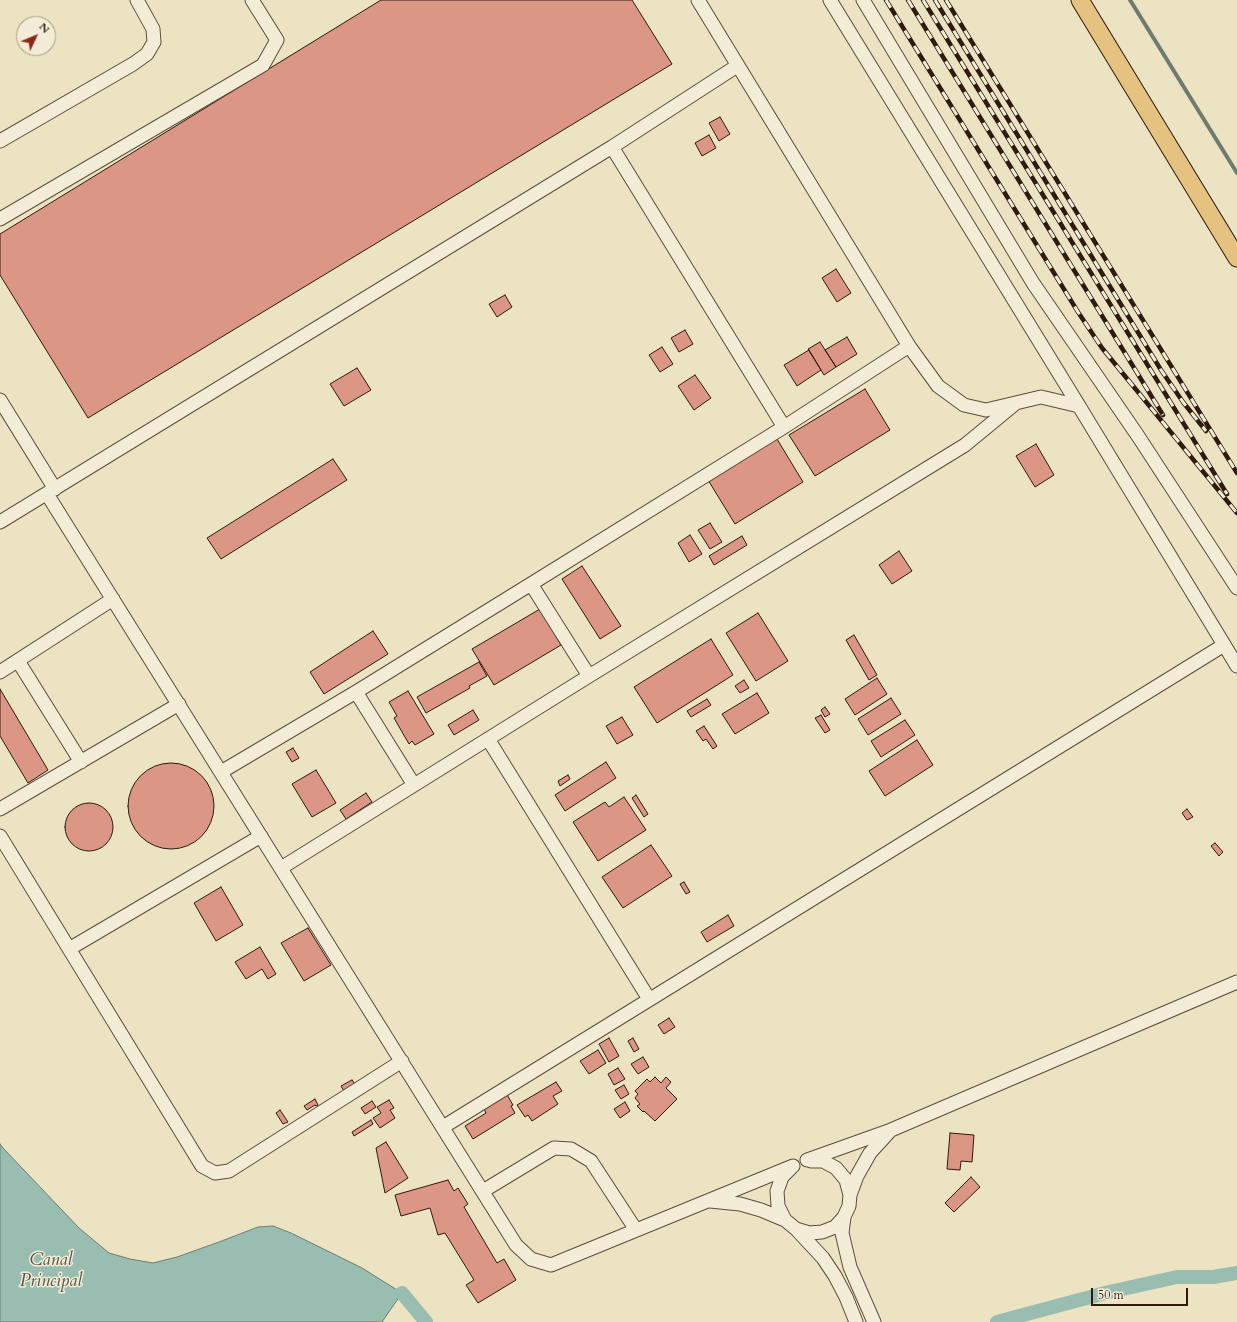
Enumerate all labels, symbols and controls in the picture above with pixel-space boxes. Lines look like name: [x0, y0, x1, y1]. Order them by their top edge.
north arrow: [16, 16, 56, 56]
text: N: [36, 19, 53, 37]
water label: Canal Principal: [20, 1250, 82, 1292]
scale bar: [1093, 1280, 1190, 1306]
text: 50 m: [1098, 1287, 1124, 1303]

